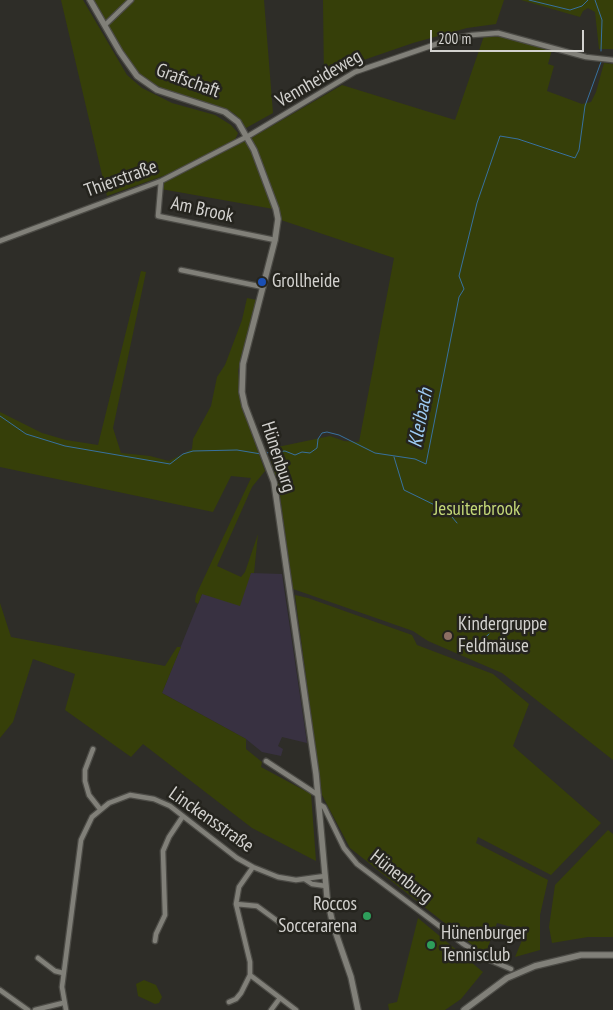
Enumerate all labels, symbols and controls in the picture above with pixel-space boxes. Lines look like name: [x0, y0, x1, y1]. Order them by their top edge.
scale bar: [433, 20, 587, 52]
text: 200 m: [438, 29, 471, 48]
street label: Vennheideweg: [272, 45, 366, 113]
street label: Grafschaft: [153, 59, 223, 103]
street label: Thierstraße: [82, 155, 160, 203]
street label: Am Brook: [169, 192, 235, 228]
place label: Grollheide: [272, 271, 340, 293]
marker: Grollheide: [256, 276, 268, 288]
water label: Kleibach: [404, 386, 438, 450]
street label: Hünenburg: [256, 419, 300, 495]
park label: Jesuiterbrook: [434, 499, 520, 521]
place label: Kindergruppe Feldmäuse: [458, 614, 547, 658]
marker: Kindergruppe Feldmäuse: [442, 630, 454, 642]
street label: Linckensstraße: [164, 782, 258, 858]
street label: Hünenburg: [365, 846, 437, 908]
place label: Roccos Soccerarena: [278, 894, 357, 938]
marker: Roccos Soccerarena: [361, 910, 373, 922]
place label: Hünenburger Tennisclub: [441, 923, 527, 967]
marker: Hünenburger Tennisclub: [425, 939, 437, 951]

